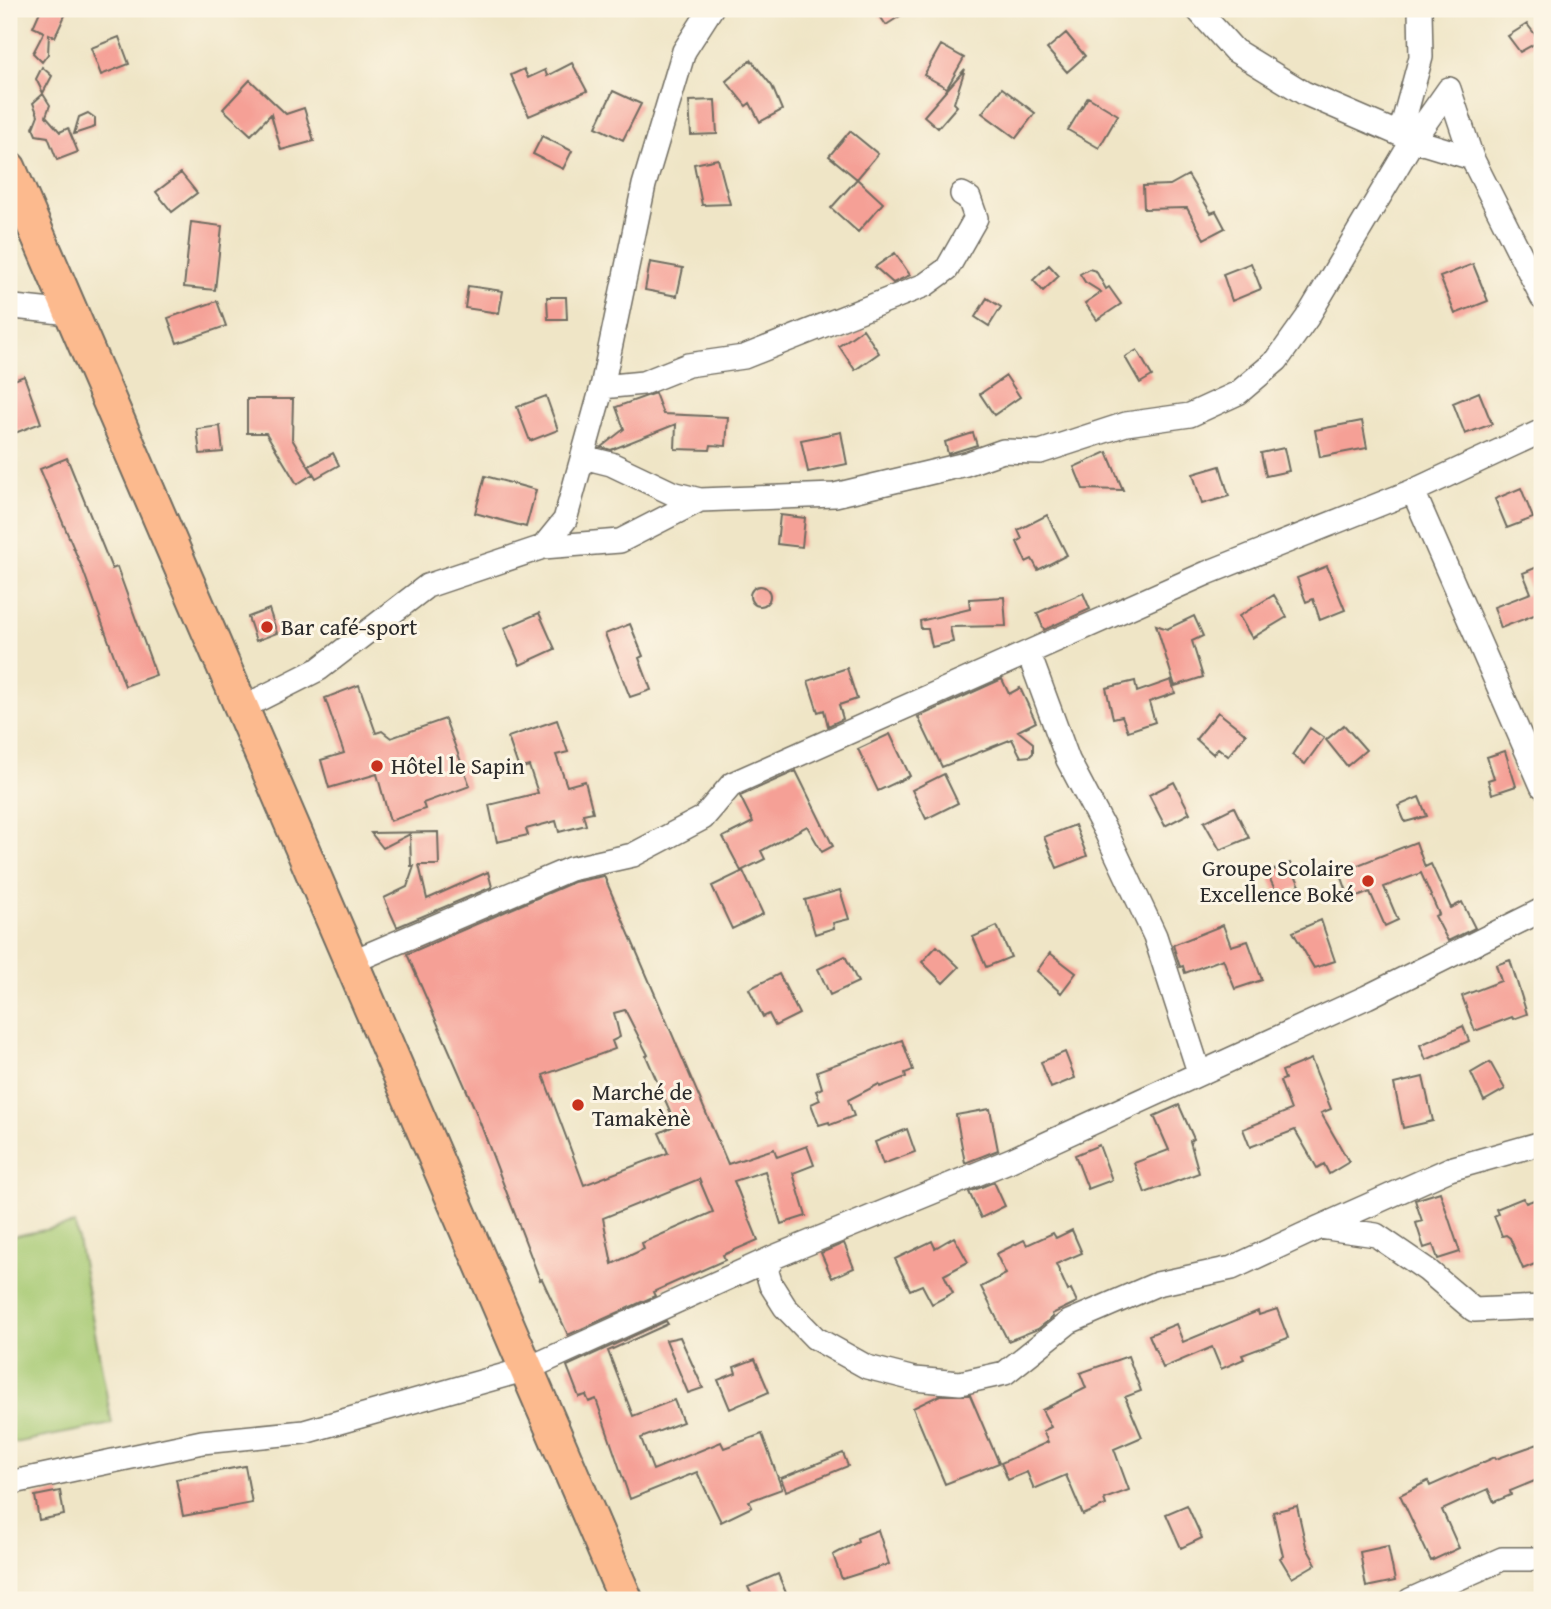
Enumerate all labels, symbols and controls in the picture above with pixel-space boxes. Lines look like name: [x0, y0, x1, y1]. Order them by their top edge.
place label: Bar café-sport: [281, 610, 417, 643]
marker: Bar café-sport: [259, 619, 275, 635]
place label: Hôtel le Sapin: [391, 749, 525, 782]
marker: Hôtel le Sapin: [369, 758, 385, 774]
place label: Groupe Scolaire Excellence Boké: [1200, 851, 1354, 910]
marker: Groupe Scolaire Excellence Boké: [1360, 873, 1376, 889]
place label: Marché de Tamakènè: [592, 1075, 693, 1134]
marker: Marché de Tamakènè: [570, 1097, 586, 1113]

